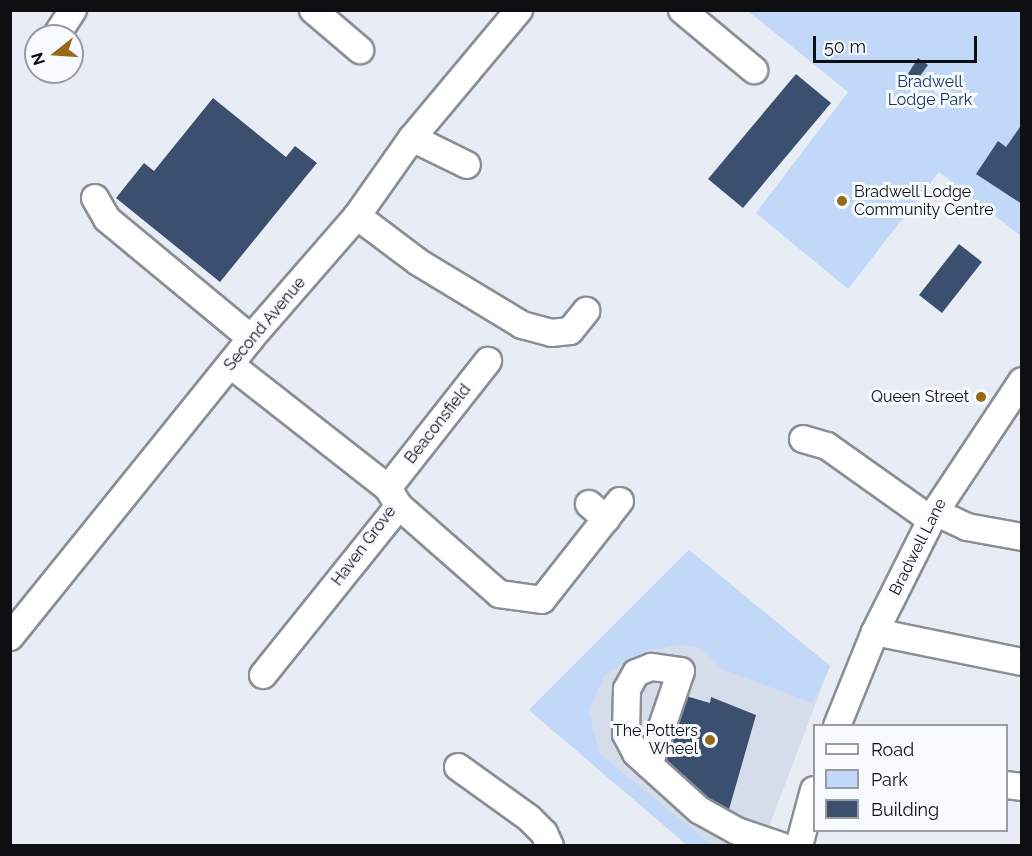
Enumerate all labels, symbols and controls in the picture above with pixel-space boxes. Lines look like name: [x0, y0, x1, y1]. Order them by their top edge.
north arrow: [24, 24, 84, 84]
scale bar: [816, 24, 980, 62]
text: 50 m: [824, 36, 866, 57]
text: N: [27, 50, 49, 67]
park label: Bradwell Lodge Park: [888, 72, 972, 110]
place label: Bradwell Lodge Community Centre: [854, 182, 994, 220]
marker: Bradwell Lodge Community Centre: [835, 194, 849, 208]
street label: Second Avenue: [220, 273, 310, 375]
street label: Beaconsfield: [401, 380, 475, 468]
place label: Queen Street: [871, 387, 969, 407]
marker: Queen Street: [974, 390, 988, 404]
street label: Bradwell Lane: [885, 495, 951, 599]
street label: Haven Grove: [328, 502, 400, 590]
place label: The Potters Wheel: [613, 721, 698, 759]
legend: [813, 724, 1008, 832]
marker: The Potters Wheel: [703, 733, 717, 747]
text: Road: [871, 739, 914, 760]
text: Park: [871, 769, 908, 790]
text: Building: [871, 799, 939, 820]

